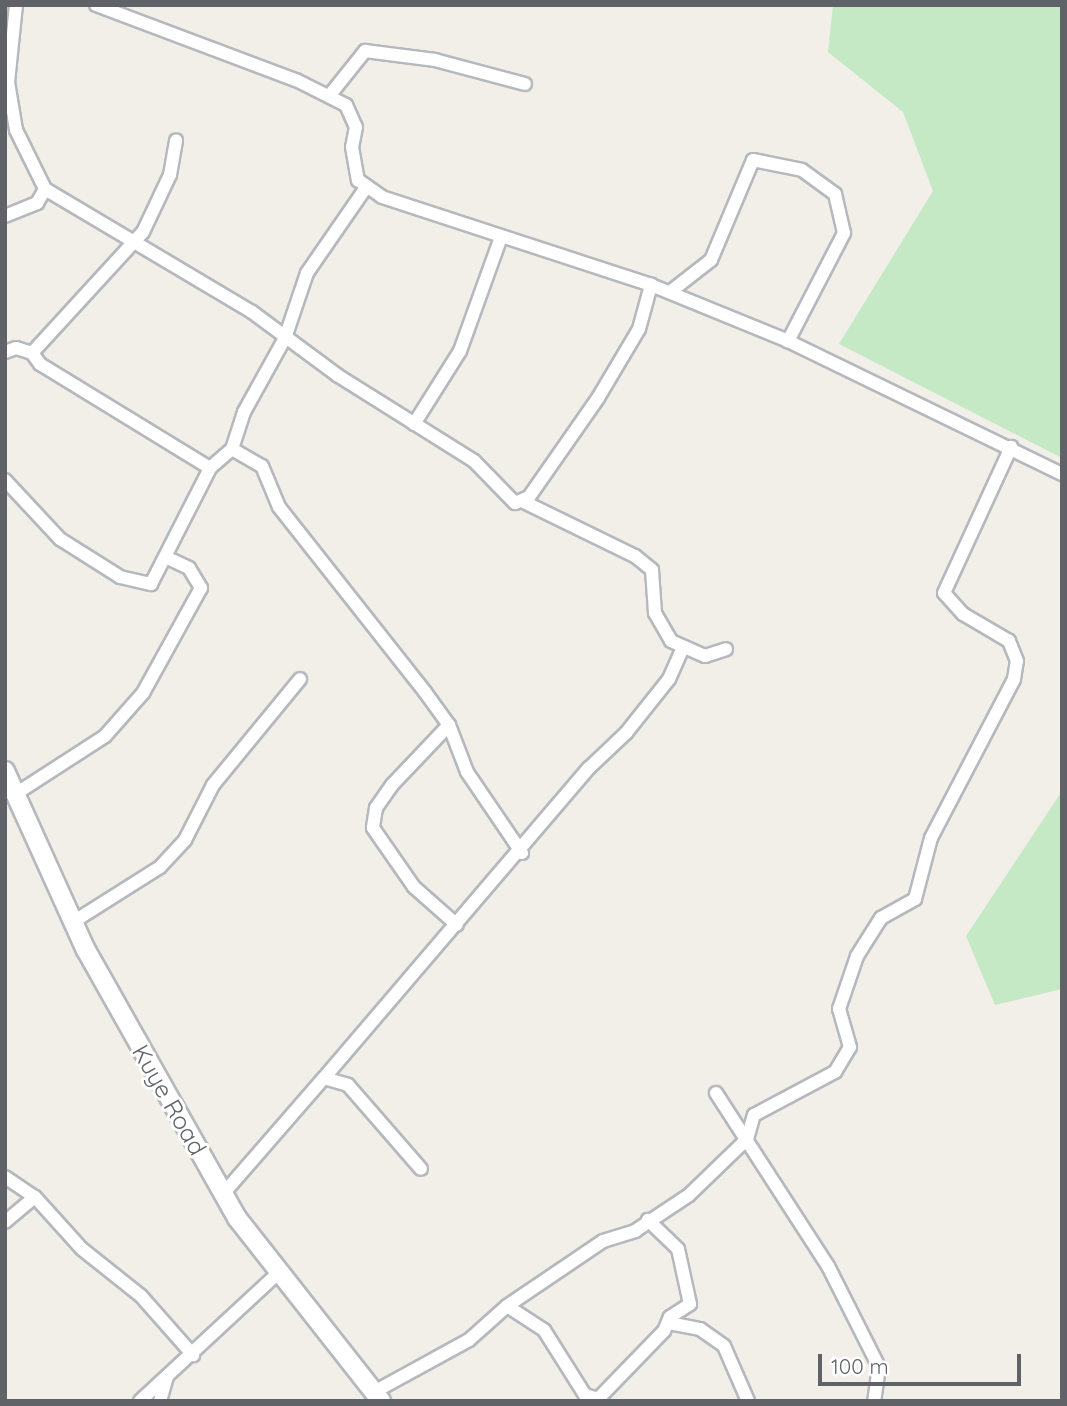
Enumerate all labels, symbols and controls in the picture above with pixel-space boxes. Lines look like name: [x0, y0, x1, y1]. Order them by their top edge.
street label: Kuye Road: [126, 1040, 212, 1160]
scale bar: [822, 1340, 1025, 1384]
text: 100 m: [831, 1353, 889, 1379]

